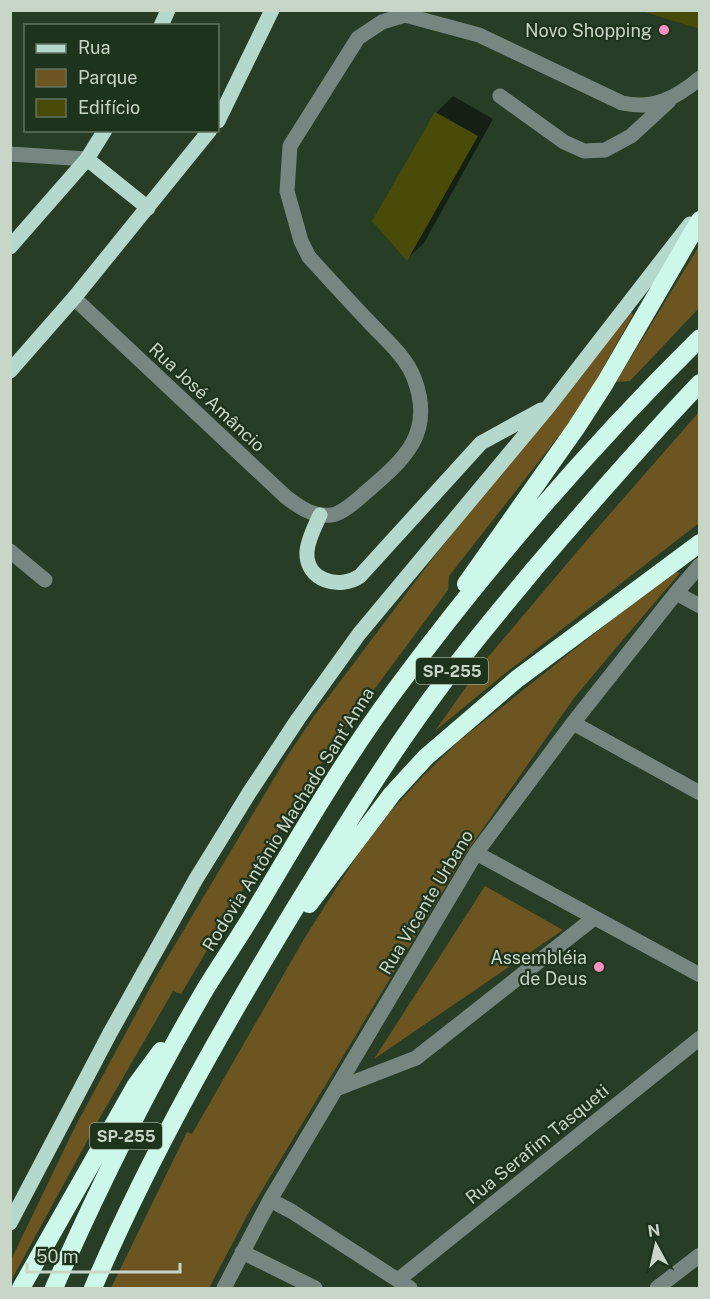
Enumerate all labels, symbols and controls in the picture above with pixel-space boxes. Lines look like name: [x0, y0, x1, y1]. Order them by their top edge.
place label: Novo Shopping: [525, 20, 652, 41]
marker: Novo Shopping: [657, 23, 671, 37]
legend: [24, 24, 219, 132]
text: Rua: [78, 37, 110, 58]
text: Parque: [78, 67, 138, 88]
text: Edifício: [78, 97, 140, 118]
street label: Rua José Amâncio: [145, 338, 269, 456]
road number: SP-255: [416, 658, 488, 684]
street label: Rodovia Antônio Machado Sant'Anna: [198, 683, 378, 955]
street label: Rua Vicente Urbano: [375, 826, 477, 978]
place label: Assembléia de Deus: [490, 947, 587, 989]
marker: Assembléia de Deus: [592, 960, 606, 974]
street label: Rua Serafim Tasqueti: [461, 1080, 613, 1208]
road number: SP-255: [90, 1123, 162, 1149]
north arrow: [626, 1215, 686, 1275]
text: N: [646, 1220, 662, 1241]
scale bar: [27, 1236, 180, 1274]
text: 50 m: [36, 1246, 79, 1267]

